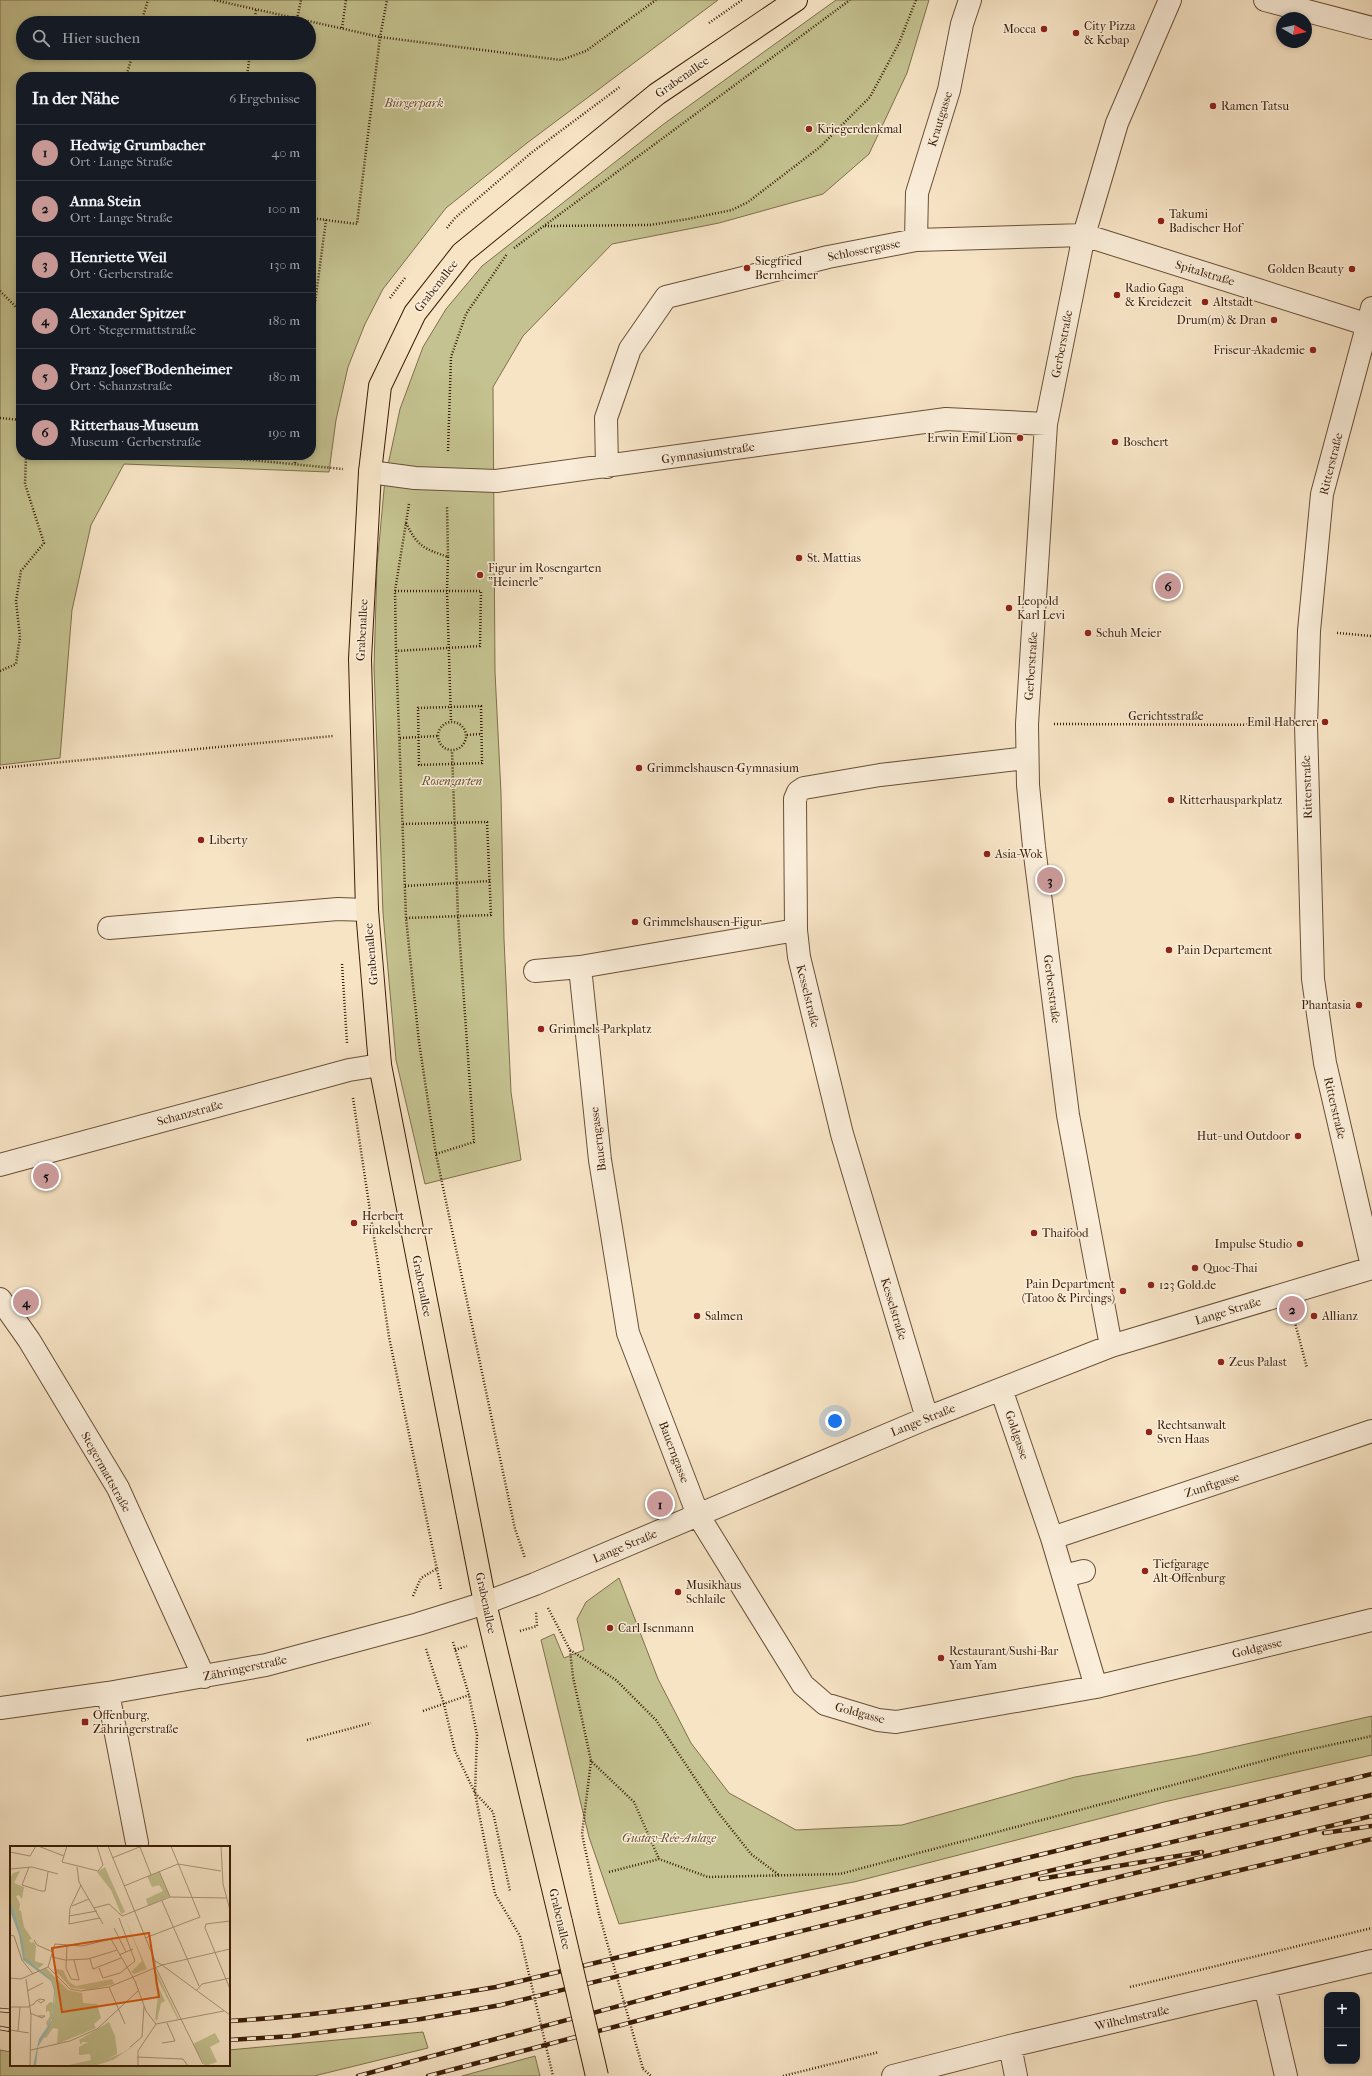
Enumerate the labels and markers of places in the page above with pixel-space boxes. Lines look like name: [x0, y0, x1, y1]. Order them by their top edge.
place label: City Pizza & Kebap: [1084, 19, 1136, 47]
place label: Mocca: [1003, 22, 1036, 36]
marker: Mocca: [1039, 24, 1049, 34]
marker: City Pizza & Kebap: [1071, 28, 1081, 38]
place label: Ramen Tatsu: [1221, 99, 1289, 113]
marker: Ramen Tatsu: [1208, 101, 1218, 111]
place label: Kriegerdenkmal: [817, 122, 903, 136]
marker: Kriegerdenkmal: [804, 124, 814, 134]
place label: Takumi Badischer Hof: [1169, 207, 1245, 235]
marker: Takumi Badischer Hof: [1156, 216, 1166, 226]
place label: Siegfried Bernheimer: [755, 254, 819, 282]
place label: Golden Beauty: [1268, 262, 1345, 276]
marker: Siegfried Bernheimer: [742, 263, 752, 273]
marker: Golden Beauty: [1347, 264, 1357, 274]
place label: Radio Gaga & Kreidezeit: [1125, 281, 1193, 309]
marker: Radio Gaga & Kreidezeit: [1112, 290, 1122, 300]
place label: Altstadt: [1212, 295, 1254, 309]
marker: Altstadt: [1200, 297, 1210, 307]
place label: Drum(m) & Dran: [1176, 313, 1266, 327]
marker: Drum(m) & Dran: [1269, 315, 1279, 325]
place label: Friseur-Akademie: [1213, 343, 1305, 357]
marker: Friseur-Akademie: [1308, 345, 1318, 355]
place label: Erwin Emil Lion: [927, 431, 1012, 445]
marker: Erwin Emil Lion: [1015, 433, 1025, 443]
place label: Boschert: [1123, 435, 1169, 449]
marker: Boschert: [1110, 437, 1120, 447]
place label: St. Mattias: [807, 551, 862, 565]
marker: St. Mattias: [794, 553, 804, 563]
place label: Figur im Rosengarten "Heinerle": [488, 561, 601, 589]
marker: Figur im Rosengarten "Heinerle": [475, 570, 485, 580]
pin: 6: [1155, 571, 1181, 601]
place label: Leopold Karl Levi: [1017, 594, 1065, 622]
marker: Leopold Karl Levi: [1004, 603, 1014, 613]
place label: Schuh Meier: [1096, 626, 1162, 640]
marker: Schuh Meier: [1083, 628, 1093, 638]
place label: Emil Haberer: [1247, 715, 1318, 729]
marker: Emil Haberer: [1320, 717, 1330, 727]
place label: Grimmelshausen-Gymnasium: [647, 761, 799, 775]
marker: Grimmelshausen-Gymnasium: [634, 763, 644, 773]
place label: Ritterhausparkplatz: [1179, 793, 1283, 807]
marker: Ritterhausparkplatz: [1166, 795, 1176, 805]
place label: Liberty: [209, 833, 248, 847]
marker: Liberty: [196, 835, 206, 845]
place label: Asia-Wok: [994, 847, 1043, 861]
marker: Asia-Wok: [982, 849, 992, 859]
pin: 3: [1037, 865, 1063, 895]
place label: Grimmelshausen-Figur: [643, 915, 762, 929]
marker: Grimmelshausen-Figur: [630, 917, 640, 927]
place label: Pain Departement: [1177, 943, 1273, 957]
marker: Pain Departement: [1164, 945, 1174, 955]
place label: Phantasia: [1301, 998, 1351, 1012]
marker: Phantasia: [1354, 1000, 1364, 1010]
place label: Grimmels-Parkplatz: [549, 1022, 652, 1036]
marker: Grimmels-Parkplatz: [536, 1024, 546, 1034]
place label: Hut- und Outdoor: [1197, 1129, 1291, 1143]
marker: Hut- und Outdoor: [1293, 1131, 1303, 1141]
pin: 5: [33, 1161, 59, 1191]
place label: Herbert Finkelscherer: [362, 1209, 433, 1237]
marker: Herbert Finkelscherer: [349, 1218, 359, 1228]
place label: Thaifood: [1042, 1226, 1089, 1240]
marker: Thaifood: [1029, 1228, 1039, 1238]
place label: Impulse Studio: [1215, 1237, 1292, 1251]
marker: Impulse Studio: [1295, 1239, 1305, 1249]
place label: Quoc-Thai: [1203, 1261, 1258, 1275]
marker: Quoc-Thai: [1190, 1263, 1200, 1273]
place label: Pain Department (Tatoo & Pircings): [1022, 1277, 1116, 1305]
place label: 123 Gold.de: [1159, 1278, 1216, 1292]
marker: 123 Gold.de: [1146, 1280, 1156, 1290]
marker: Pain Department (Tatoo & Pircings): [1118, 1286, 1128, 1296]
pin: 4: [13, 1287, 39, 1317]
pin: 2: [1279, 1294, 1305, 1324]
place label: Salmen: [705, 1309, 743, 1323]
place label: Allianz: [1321, 1309, 1358, 1323]
marker: Salmen: [692, 1311, 702, 1321]
marker: Allianz: [1309, 1311, 1319, 1321]
place label: Zeus Palast: [1229, 1355, 1288, 1369]
marker: Zeus Palast: [1216, 1357, 1226, 1367]
place label: Rechtsanwalt Sven Haas: [1157, 1418, 1227, 1446]
marker: Rechtsanwalt Sven Haas: [1144, 1427, 1154, 1437]
pin: 1: [647, 1489, 673, 1519]
place label: Tiefgarage Alt-Offenburg: [1152, 1557, 1226, 1585]
marker: Tiefgarage Alt-Offenburg: [1140, 1566, 1150, 1576]
place label: Musikhaus Schlaile: [686, 1578, 742, 1606]
marker: Musikhaus Schlaile: [673, 1587, 683, 1597]
place label: Carl Isenmann: [618, 1621, 694, 1635]
marker: Carl Isenmann: [605, 1623, 615, 1633]
place label: Restaurant/Sushi-Bar Yam Yam: [948, 1644, 1059, 1672]
marker: Restaurant/Sushi-Bar Yam Yam: [936, 1653, 946, 1663]
place label: Offenburg, Zähringerstraße: [93, 1708, 178, 1736]
marker: Offenburg, Zähringerstraße: [80, 1717, 90, 1727]

